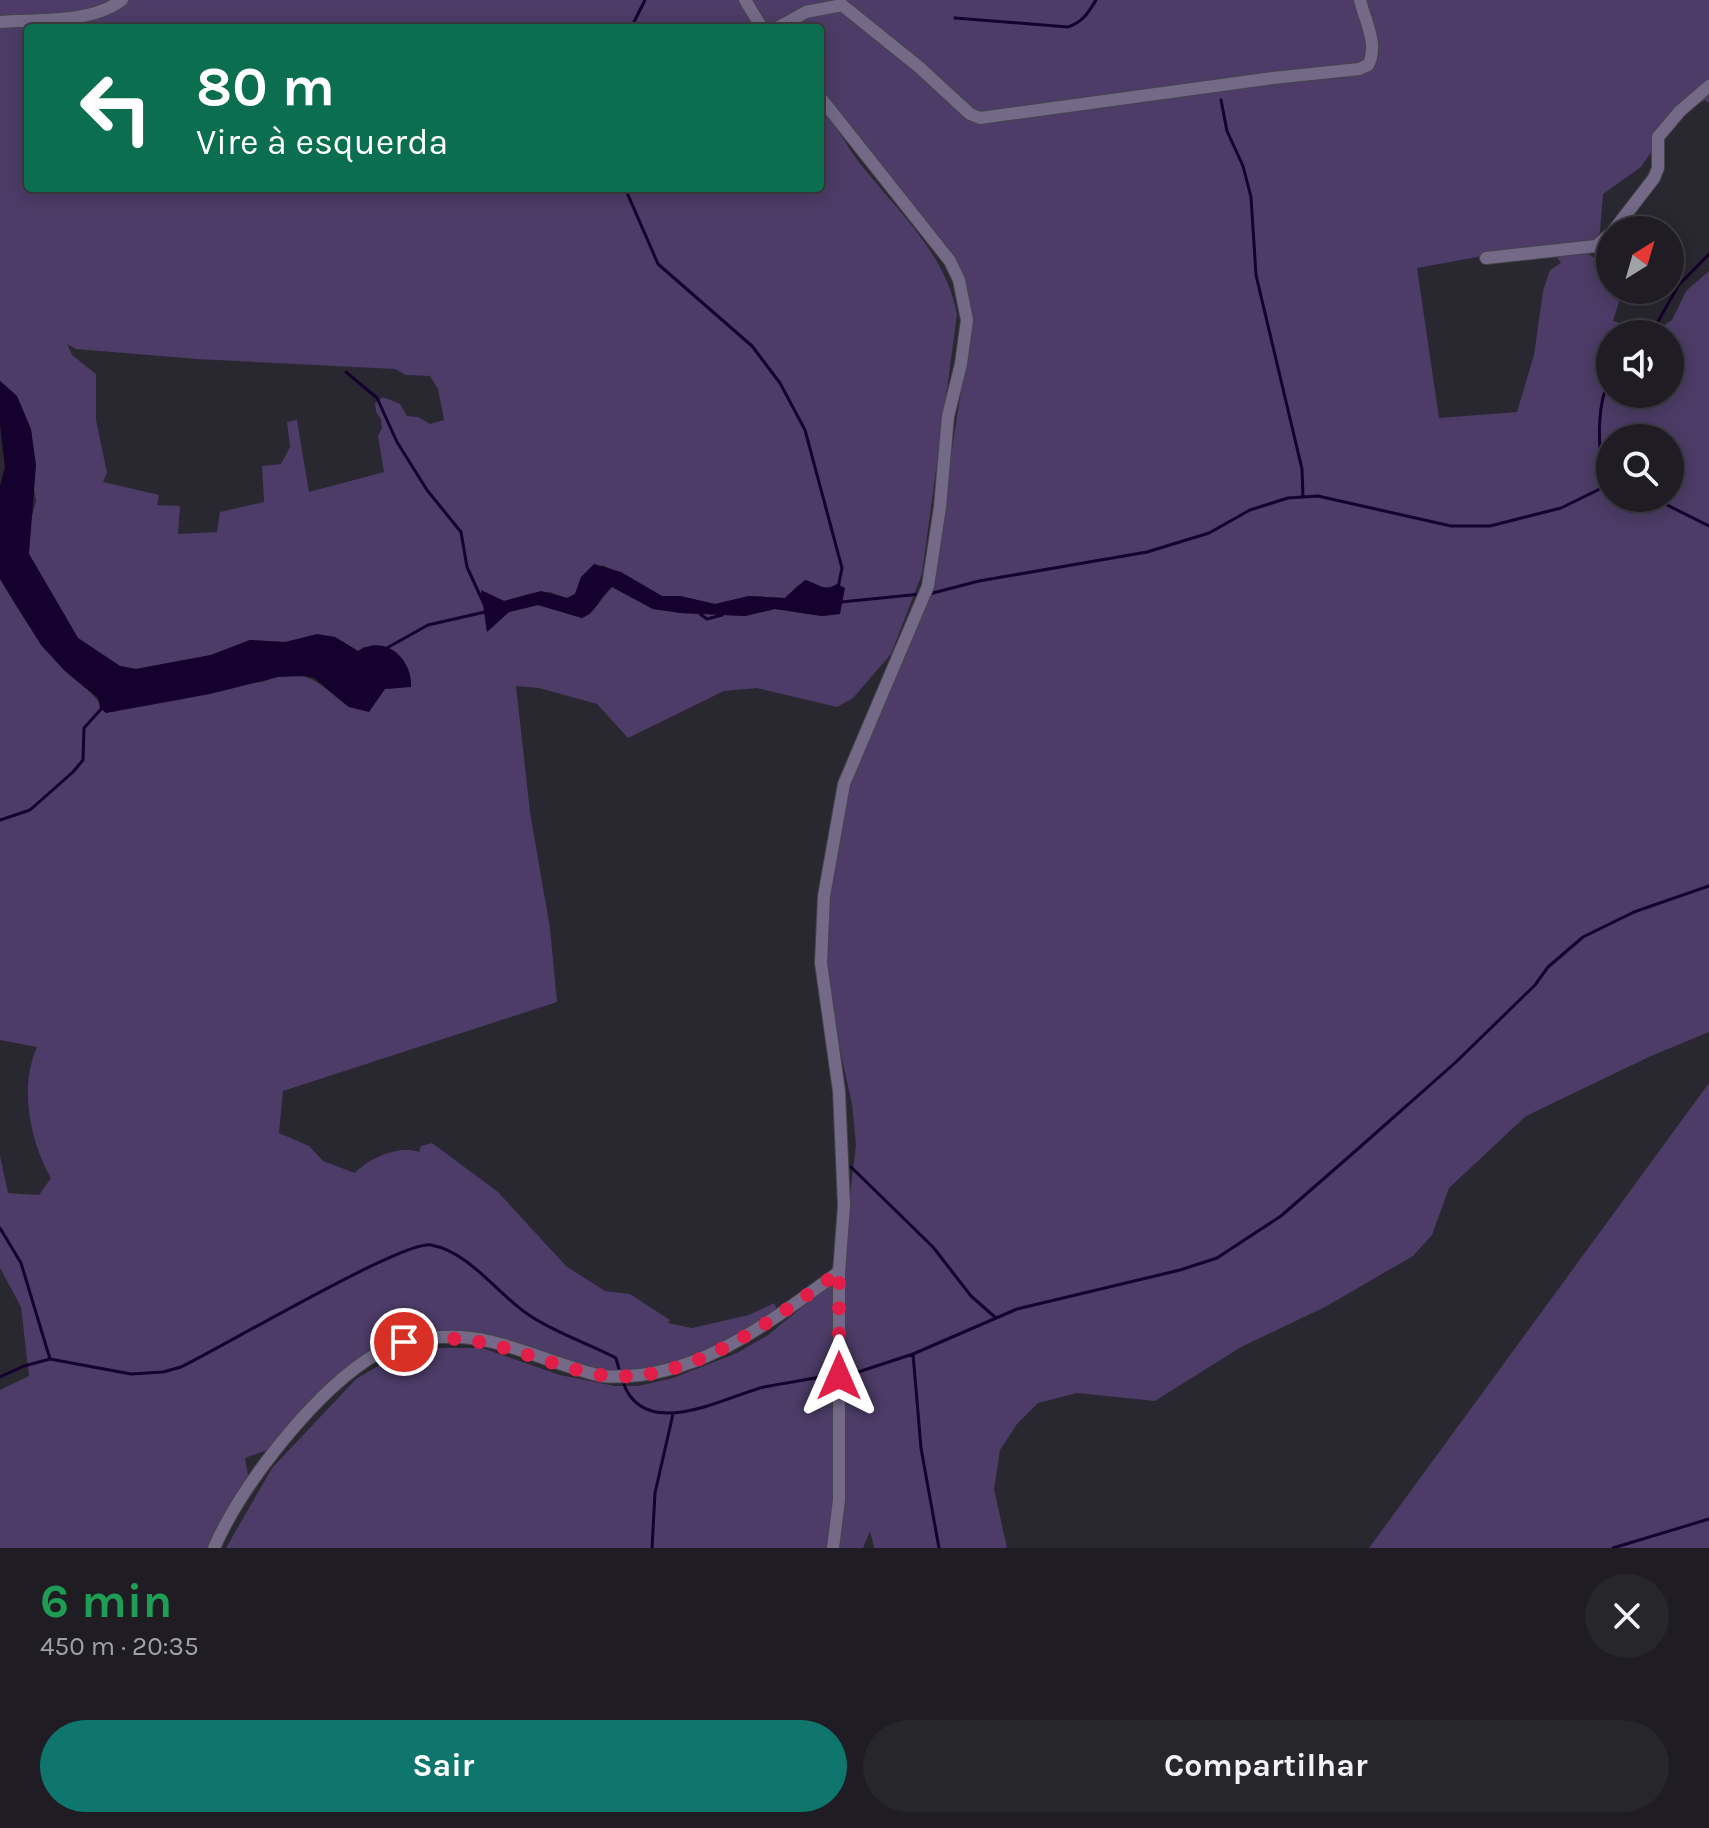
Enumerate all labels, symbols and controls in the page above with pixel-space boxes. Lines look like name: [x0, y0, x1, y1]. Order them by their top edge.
text: 80 m: [196, 54, 335, 119]
icon: left: [64, 56, 168, 160]
text: Vire à esquerda: [196, 121, 448, 163]
north arrow: [1596, 216, 1684, 304]
map controls: [1596, 216, 1684, 512]
button: sound: [1596, 320, 1684, 408]
button: search: [1596, 424, 1684, 512]
pin: [370, 1308, 438, 1376]
icon: arrive: [382, 1320, 426, 1364]
position arrow: [797, 1334, 881, 1418]
text: 6 min: [40, 1573, 172, 1629]
button: close: [1585, 1574, 1669, 1658]
text: 450 m · 20:35: [40, 1631, 199, 1662]
button: Sair: [40, 1720, 847, 1812]
button: Compartilhar: [863, 1720, 1669, 1812]

